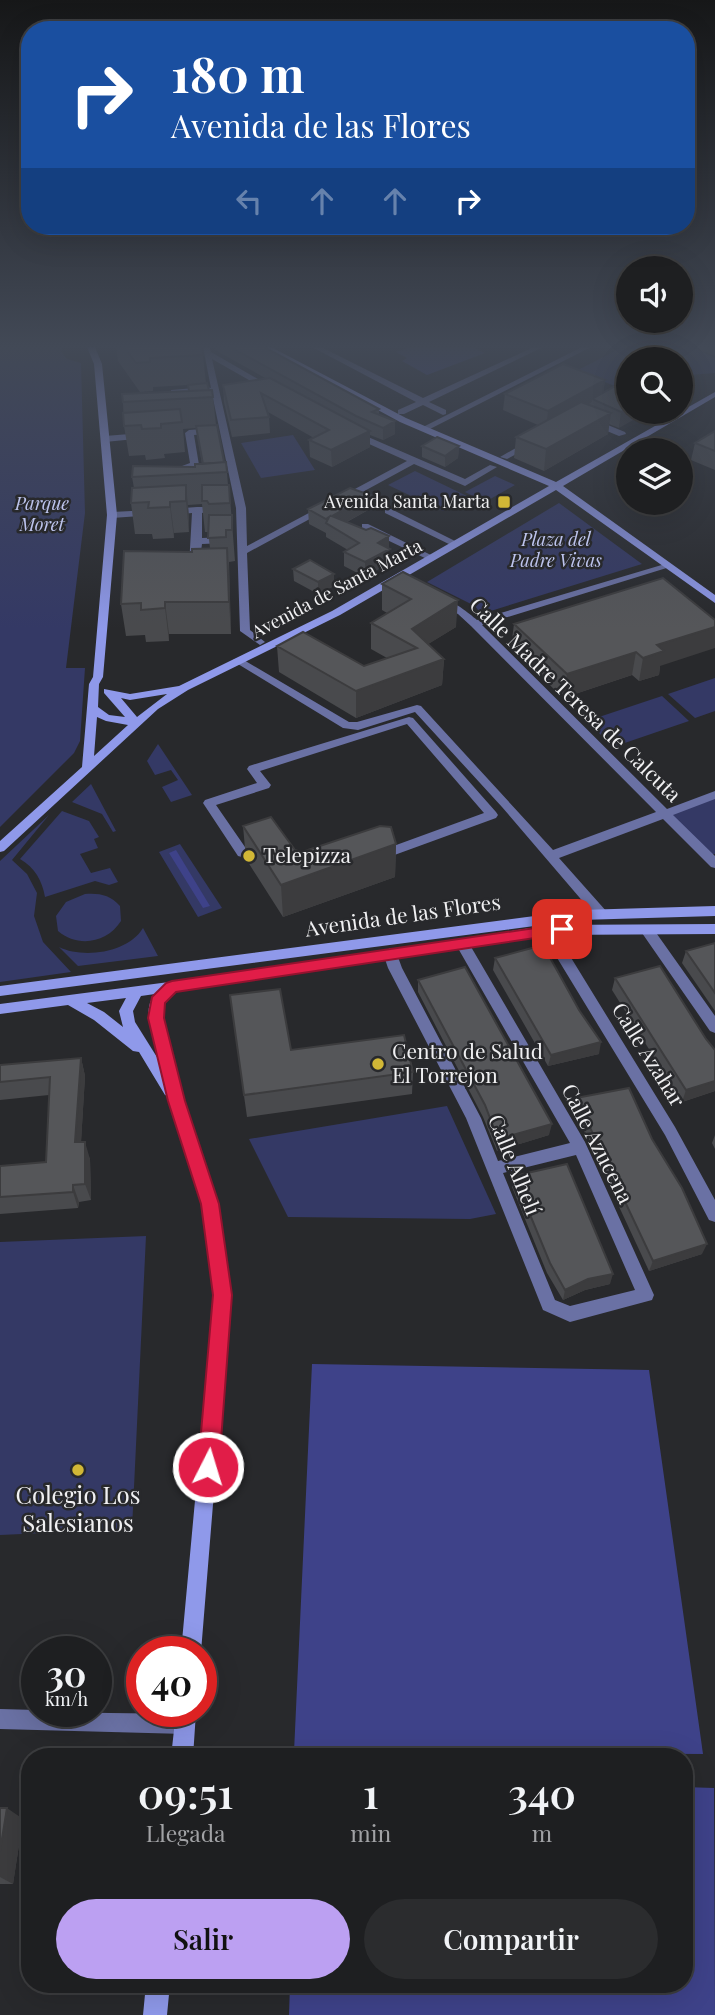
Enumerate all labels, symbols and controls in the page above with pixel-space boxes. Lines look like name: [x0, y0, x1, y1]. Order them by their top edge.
text: 180 m: [171, 40, 305, 105]
icon: right: [56, 49, 147, 140]
text: Avenida de las Flores: [171, 103, 471, 146]
icon: left: [230, 182, 268, 220]
icon: ahead: [303, 182, 341, 220]
icon: ahead: [376, 182, 414, 220]
icon: right: [449, 182, 487, 220]
map controls: [616, 256, 693, 515]
button: sound: [616, 256, 693, 333]
button: search: [616, 347, 693, 424]
button: layers: [616, 438, 693, 515]
place label: Avenida Santa Marta: [323, 489, 490, 513]
park label: Parque Moret: [14, 491, 69, 536]
marker: Avenida Santa Marta: [496, 494, 512, 510]
park label: Plaza del Padre Vivas: [509, 527, 602, 572]
street label: Avenida de Santa Marta: [246, 533, 426, 644]
street label: Calle Madre Teresa de Calcuta: [465, 590, 689, 808]
place label: Telepizza: [263, 840, 352, 868]
marker: Telepizza: [241, 848, 257, 864]
street label: Avenida de las Flores: [302, 886, 502, 942]
pin: [532, 899, 592, 959]
icon: arrive: [543, 910, 581, 948]
street label: Calle Azahar: [607, 997, 693, 1112]
place label: Centro de Salud El Torrejon: [392, 1036, 543, 1088]
marker: Centro de Salud El Torrejon: [370, 1056, 386, 1072]
street label: Calle Azucena: [557, 1078, 641, 1208]
street label: Calle Alhelí: [483, 1110, 549, 1219]
position arrow: [171, 1430, 245, 1504]
marker: Colegio Los Salesianos: [70, 1462, 86, 1478]
place label: Colegio Los Salesianos: [15, 1478, 141, 1538]
speed limit sign: 40: [126, 1636, 217, 1727]
text: 30: [47, 1649, 86, 1696]
text: km/h: [45, 1687, 88, 1711]
text: 09:51: [138, 1764, 233, 1820]
text: 1: [363, 1764, 379, 1820]
text: 340: [508, 1764, 576, 1820]
text: Llegada: [146, 1817, 225, 1848]
text: min: [350, 1817, 391, 1848]
text: m: [532, 1817, 552, 1848]
button: Salir: [56, 1899, 350, 1979]
button: Compartir: [364, 1899, 658, 1979]

